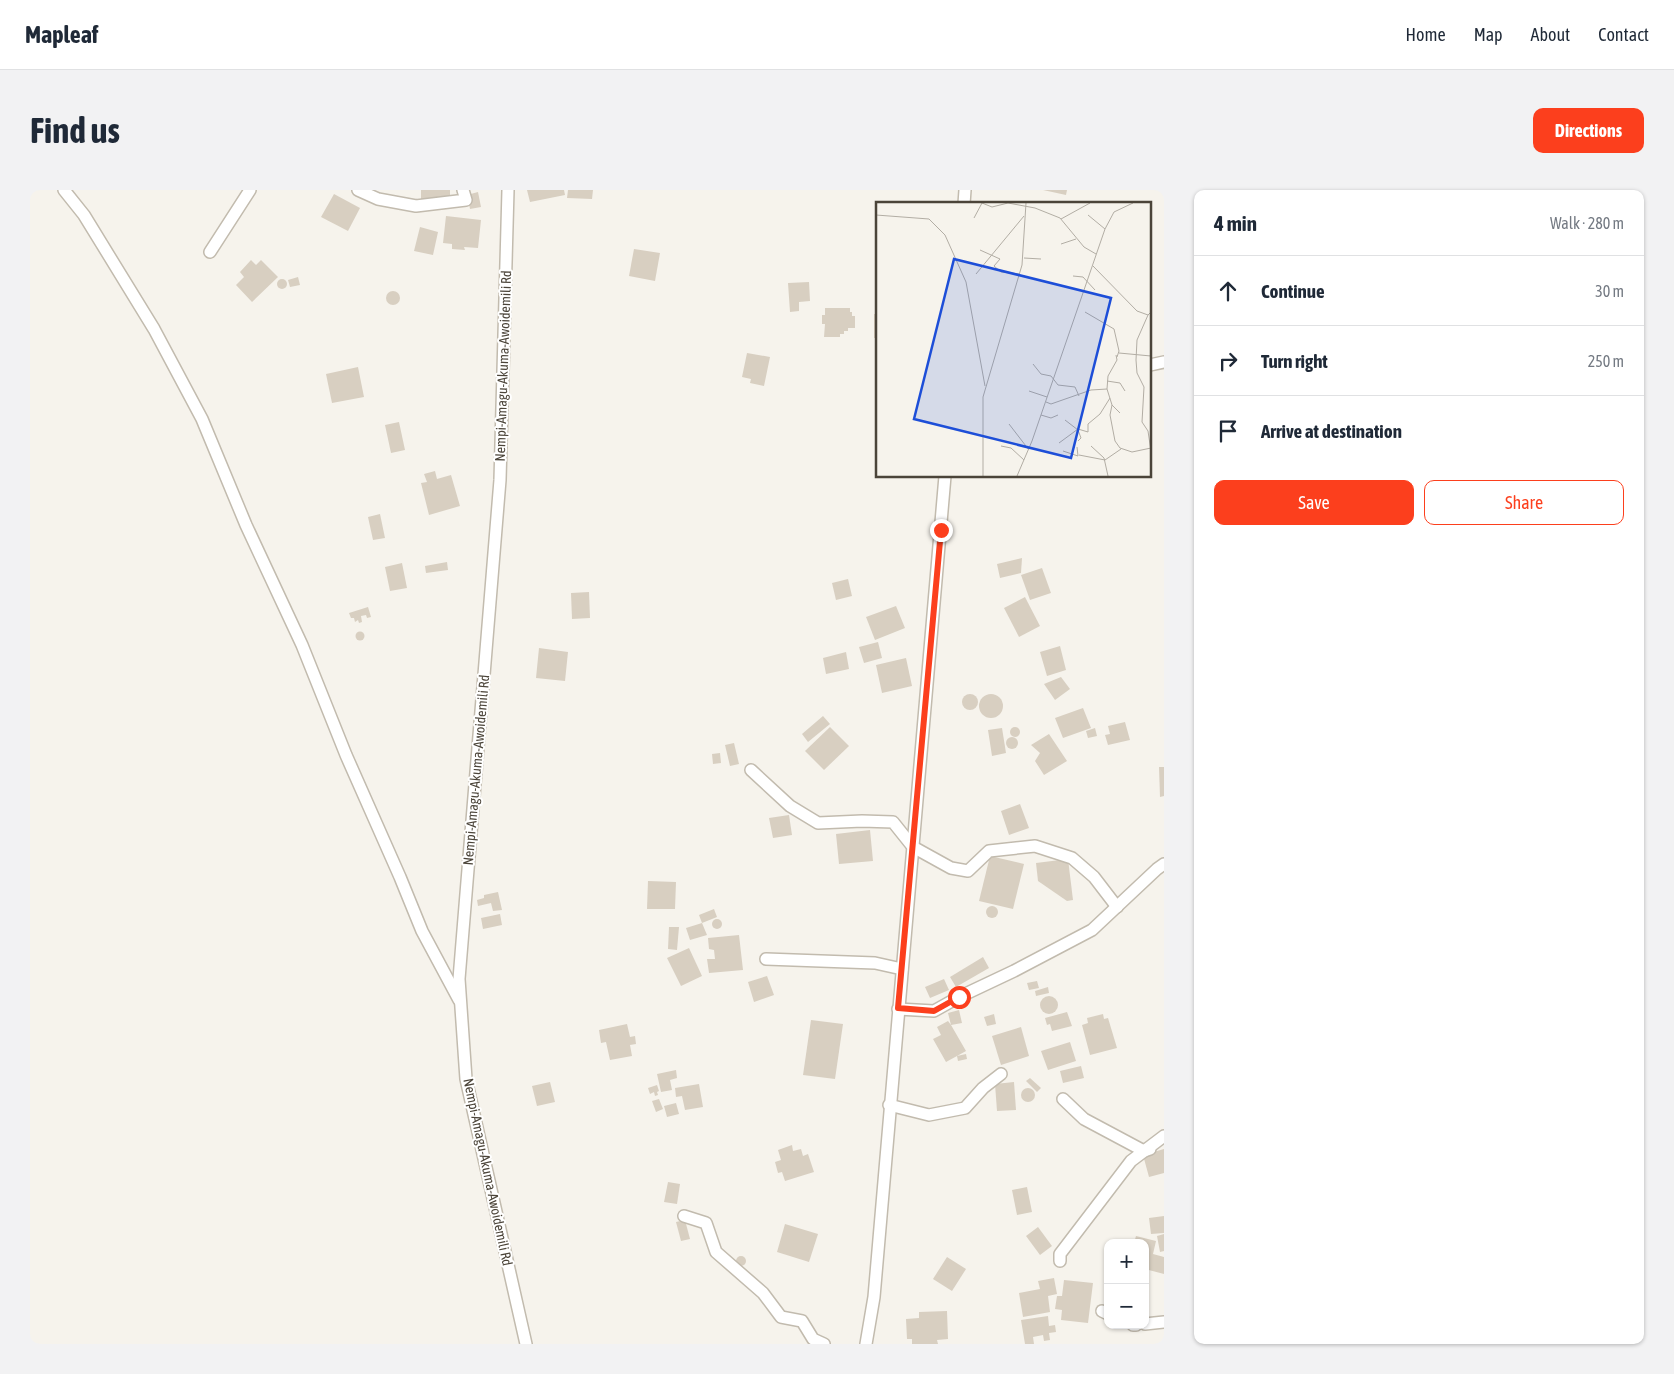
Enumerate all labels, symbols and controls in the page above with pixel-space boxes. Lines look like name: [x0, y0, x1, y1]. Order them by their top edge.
text: Mapleaf: [25, 21, 98, 48]
text: Home: [1406, 24, 1446, 45]
text: Map: [1474, 24, 1503, 45]
text: About: [1531, 24, 1570, 45]
text: Contact: [1598, 24, 1649, 45]
button: Directions: [1533, 108, 1644, 153]
text: Find us: [30, 110, 120, 150]
inset map: [876, 202, 1152, 478]
text: 4 min: [1214, 211, 1257, 235]
text: Walk · 280 m: [1550, 214, 1624, 232]
street label: Nempi-Amagu-Akuma-Awoidemili Rd: [492, 270, 514, 462]
icon: ahead: [1214, 277, 1242, 305]
text: Continue: [1261, 280, 1325, 302]
text: 30 m: [1595, 282, 1624, 300]
icon: right: [1214, 347, 1242, 375]
text: Turn right: [1261, 350, 1328, 372]
text: 250 m: [1588, 352, 1624, 370]
icon: arrive: [1214, 417, 1242, 445]
text: Arrive at destination: [1261, 420, 1402, 442]
button: Save: [1214, 480, 1414, 525]
button: Share: [1424, 480, 1624, 525]
route end: [930, 519, 953, 542]
street label: Nempi-Amagu-Akuma-Awoidemili Rd: [460, 674, 492, 866]
route start: [948, 986, 971, 1009]
street label: Nempi-Amagu-Akuma-Awoidemili Rd: [460, 1077, 516, 1267]
map controls: [1104, 1239, 1149, 1329]
button: +: [1104, 1239, 1149, 1284]
button: −: [1104, 1284, 1149, 1329]

